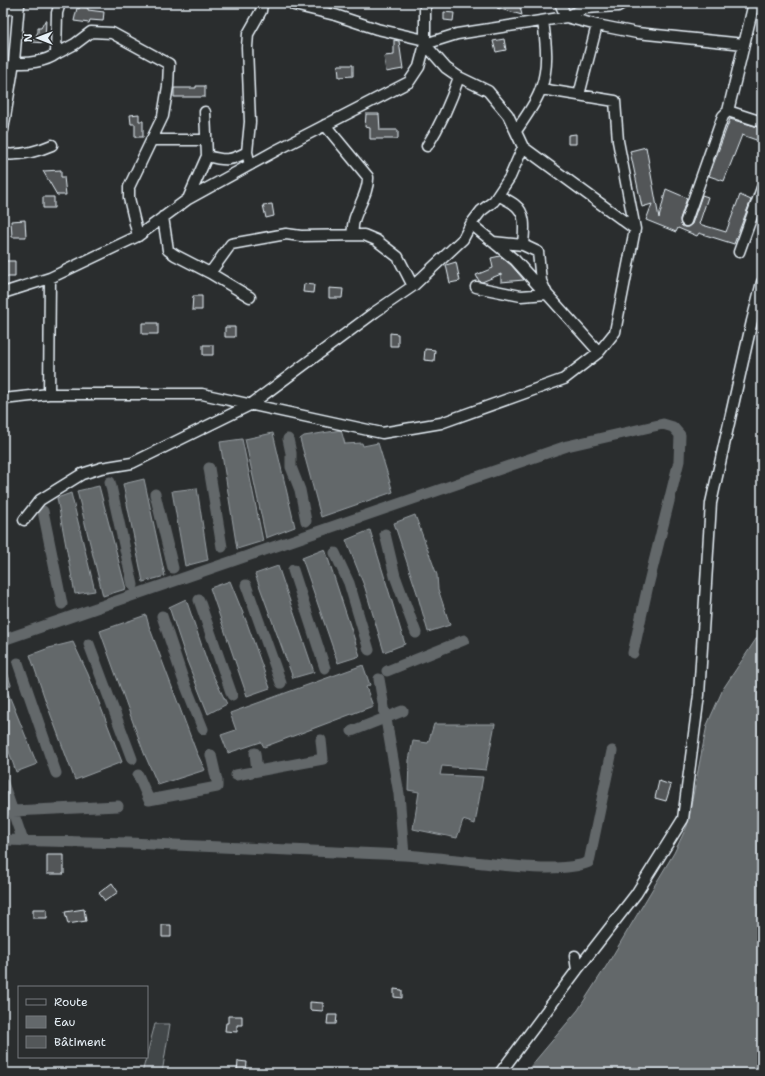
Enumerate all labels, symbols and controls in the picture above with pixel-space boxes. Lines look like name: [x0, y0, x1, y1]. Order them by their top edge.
north arrow: [18, 18, 58, 58]
text: N: [21, 33, 36, 42]
legend: [18, 986, 148, 1058]
text: Route: [54, 994, 88, 1010]
text: Eau: [54, 1014, 76, 1030]
text: Bâtiment: [54, 1034, 106, 1050]

